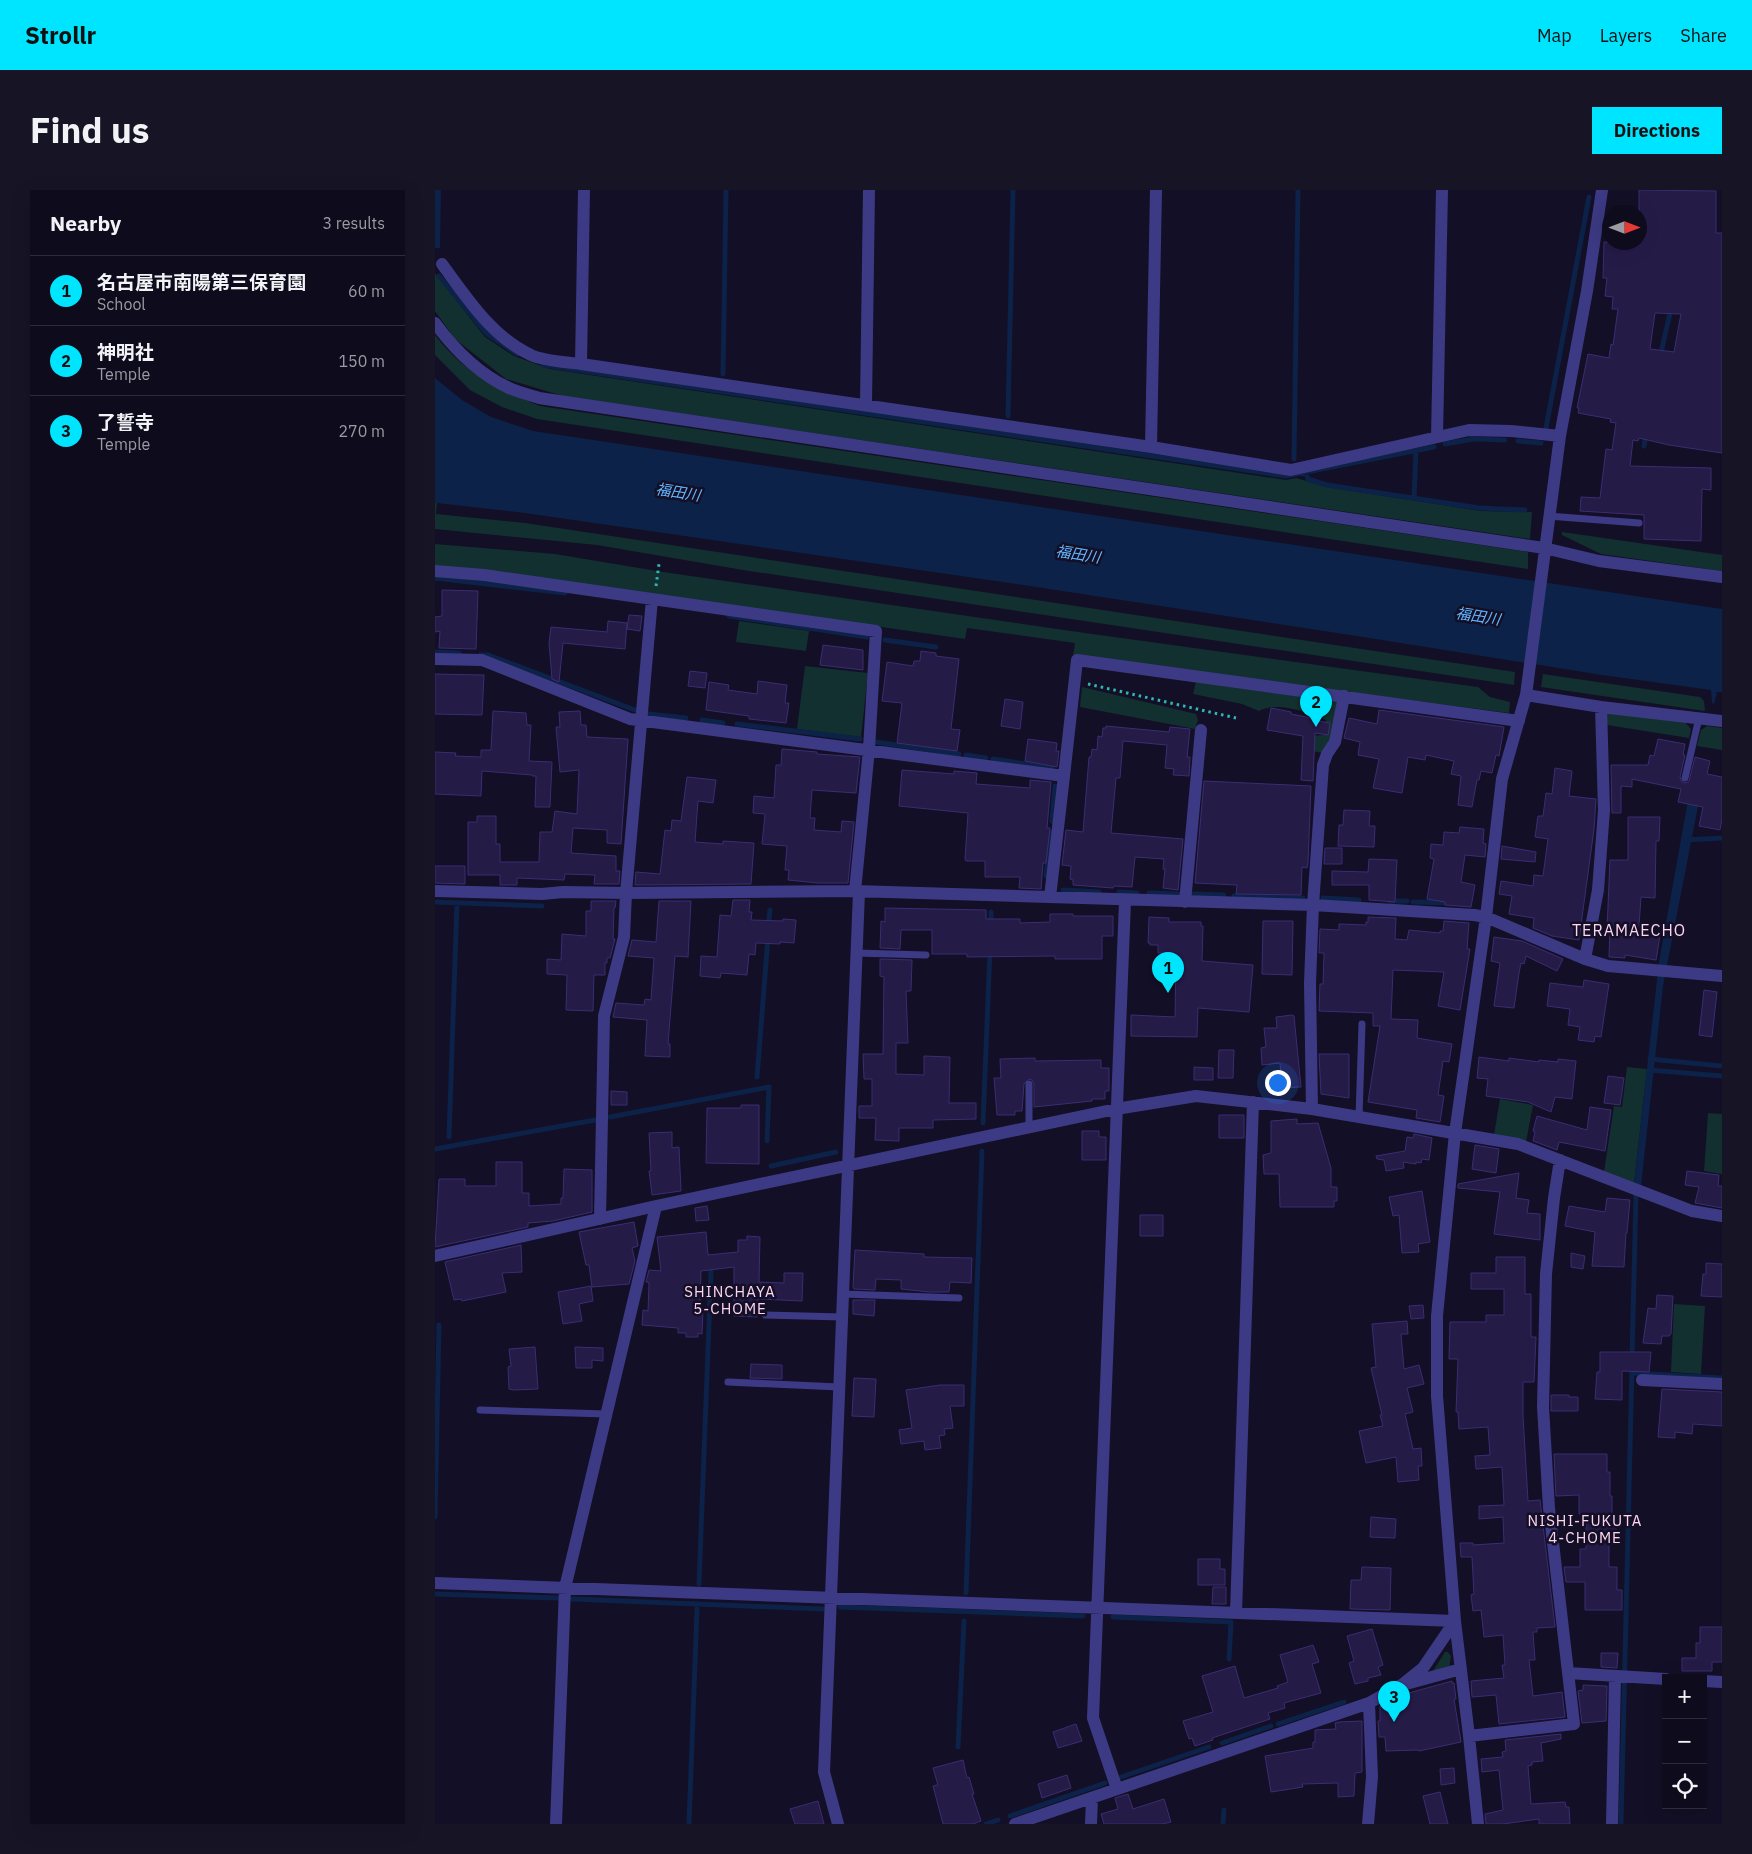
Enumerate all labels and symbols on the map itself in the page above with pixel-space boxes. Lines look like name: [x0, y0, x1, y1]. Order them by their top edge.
north arrow: [1602, 205, 1647, 250]
water label: 福田川: [654, 479, 704, 505]
water label: 福田川: [1054, 541, 1104, 567]
water label: 福田川: [1454, 603, 1504, 629]
pin: 2: [1300, 686, 1332, 727]
district label: TERAMAECHO: [1572, 920, 1686, 940]
pin: 1: [1152, 952, 1184, 993]
your location: [1265, 1070, 1291, 1096]
district label: SHINCHAYA 5-CHOME: [684, 1282, 776, 1318]
district label: NISHI-FUKUTA 4-CHOME: [1528, 1511, 1642, 1547]
pin: 3: [1378, 1681, 1410, 1722]

